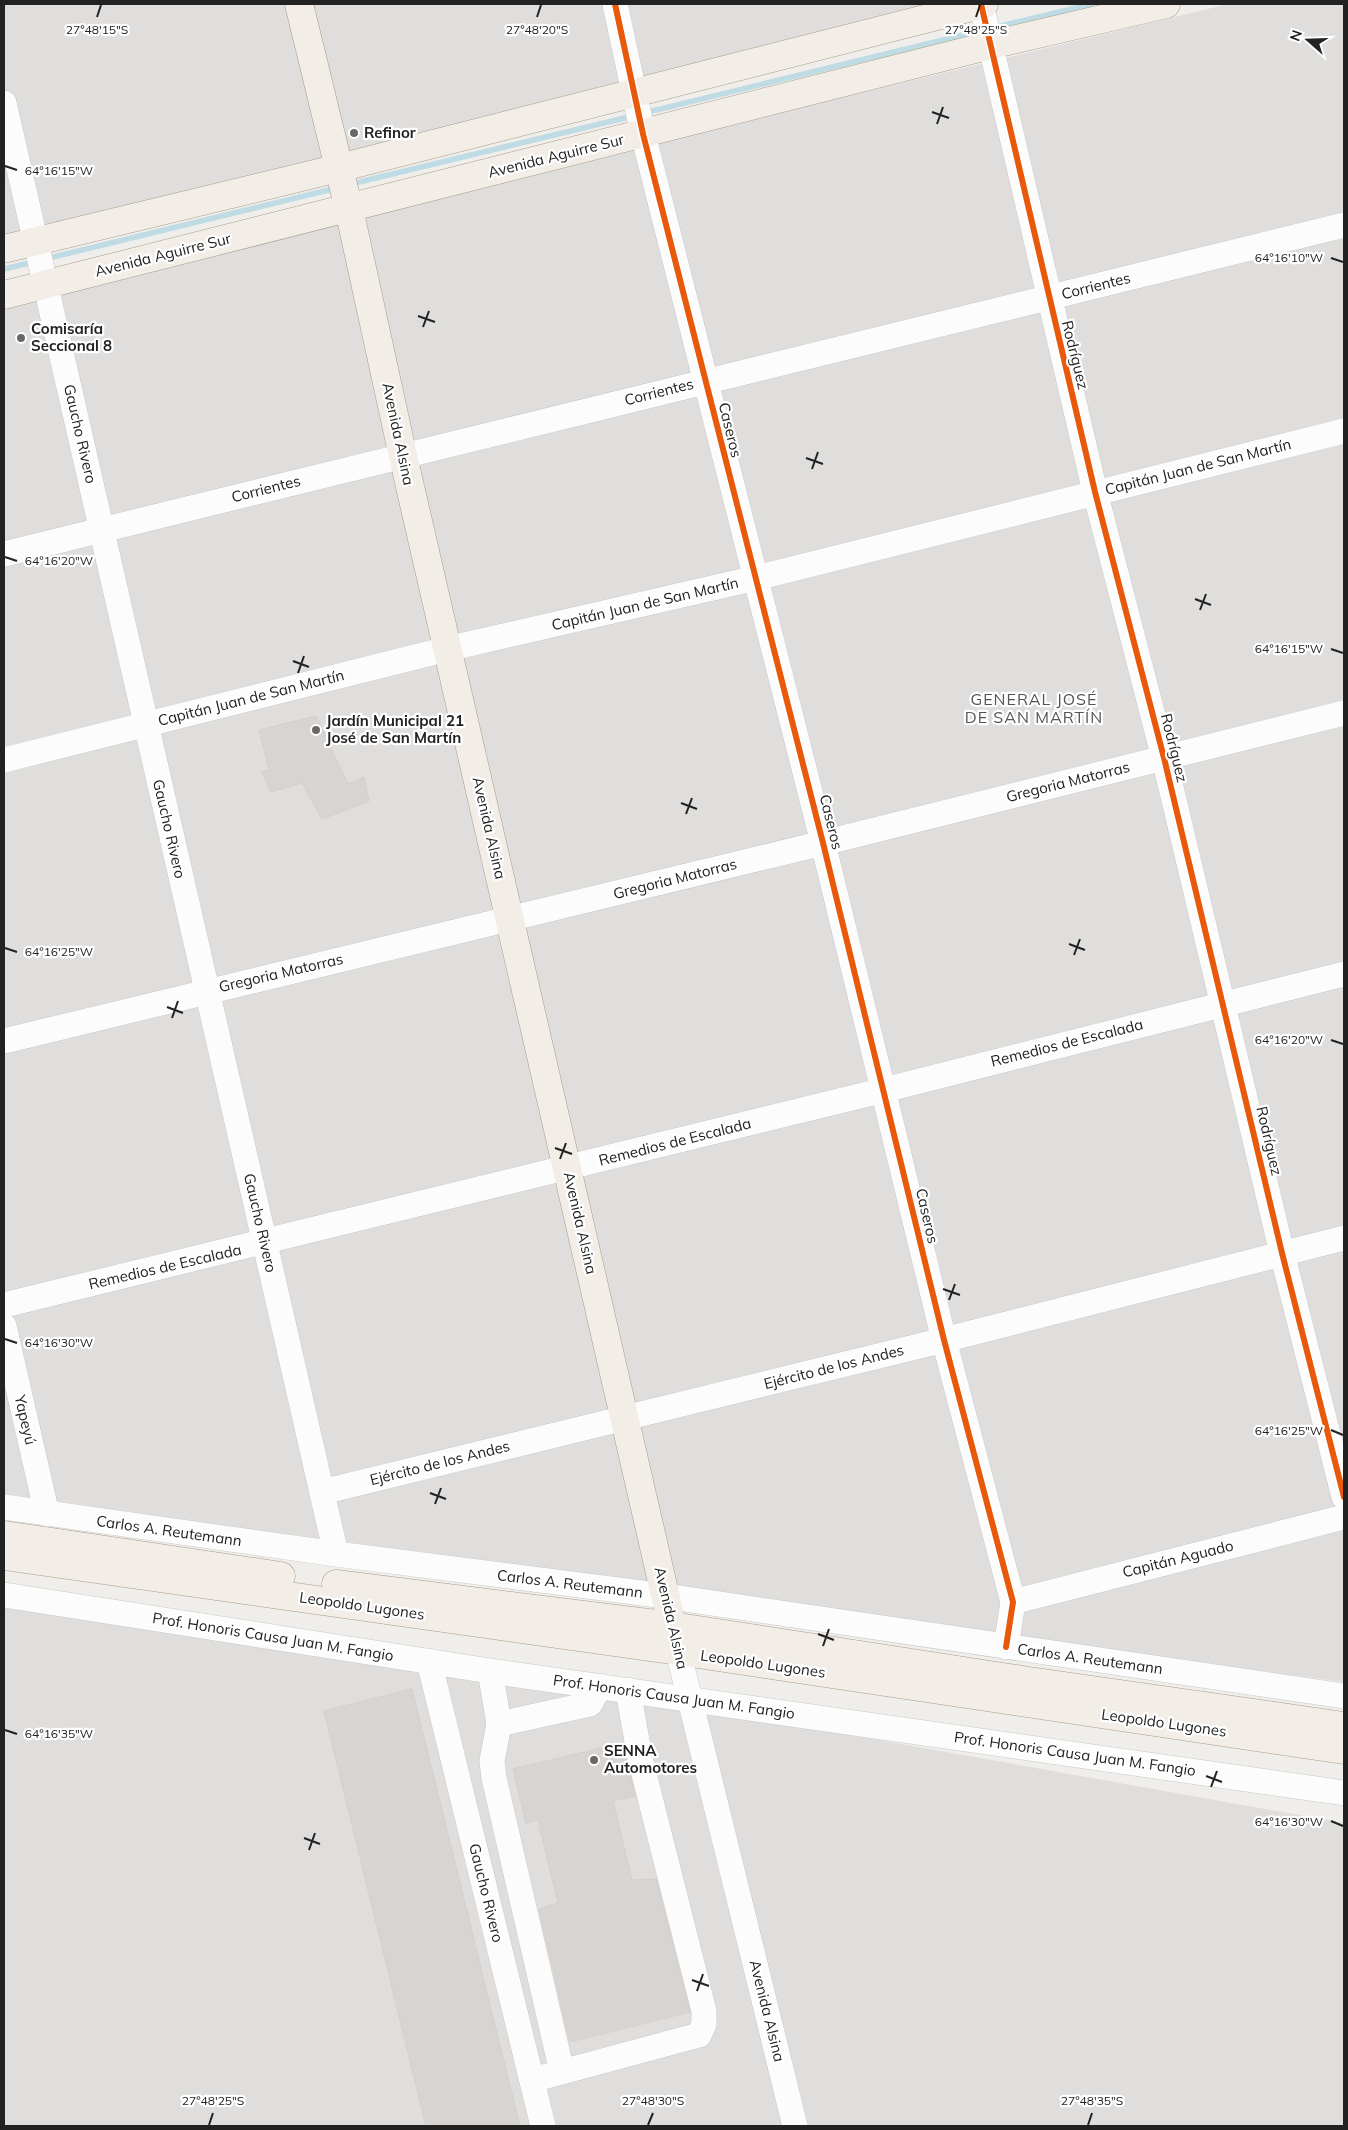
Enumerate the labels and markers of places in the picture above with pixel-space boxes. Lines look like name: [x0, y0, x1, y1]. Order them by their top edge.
place label: Refinor: [364, 123, 416, 142]
marker: Refinor: [348, 127, 360, 139]
place label: Comisaría Seccional 8: [31, 319, 112, 355]
marker: Comisaría Seccional 8: [15, 332, 27, 344]
place label: Jardín Municipal 21 José de San Martín: [326, 711, 464, 747]
marker: Jardín Municipal 21 José de San Martín: [310, 724, 322, 736]
place label: SENNA Automotores: [604, 1741, 697, 1777]
marker: SENNA Automotores: [588, 1754, 600, 1766]

